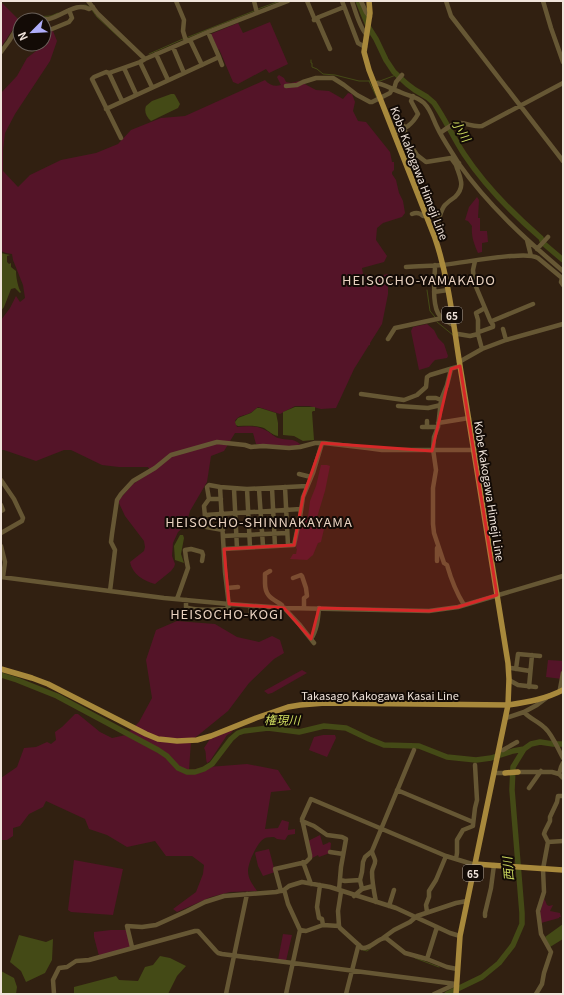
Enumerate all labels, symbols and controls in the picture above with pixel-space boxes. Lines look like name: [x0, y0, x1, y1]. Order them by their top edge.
north arrow: [12, 12, 52, 52]
text: N: [13, 29, 31, 43]
street label: Kobe Kakogawa Himeji Line: [387, 104, 453, 242]
water label: 小川: [449, 115, 476, 146]
district label: HEISOCHO-YAMAKADO: [342, 270, 496, 289]
road number: 65: [442, 307, 462, 323]
street label: Kobe Kakogawa Himeji Line: [471, 420, 509, 562]
district label: HEISOCHO-SHINNAKAYAMA: [165, 512, 353, 531]
district label: HEISOCHO-KOGI: [170, 604, 284, 623]
street label: Takasago Kakogawa Kasai Line: [301, 687, 459, 703]
water label: 権現川: [264, 710, 302, 728]
water label: 西川: [497, 854, 517, 882]
road number: 65: [463, 865, 483, 881]

